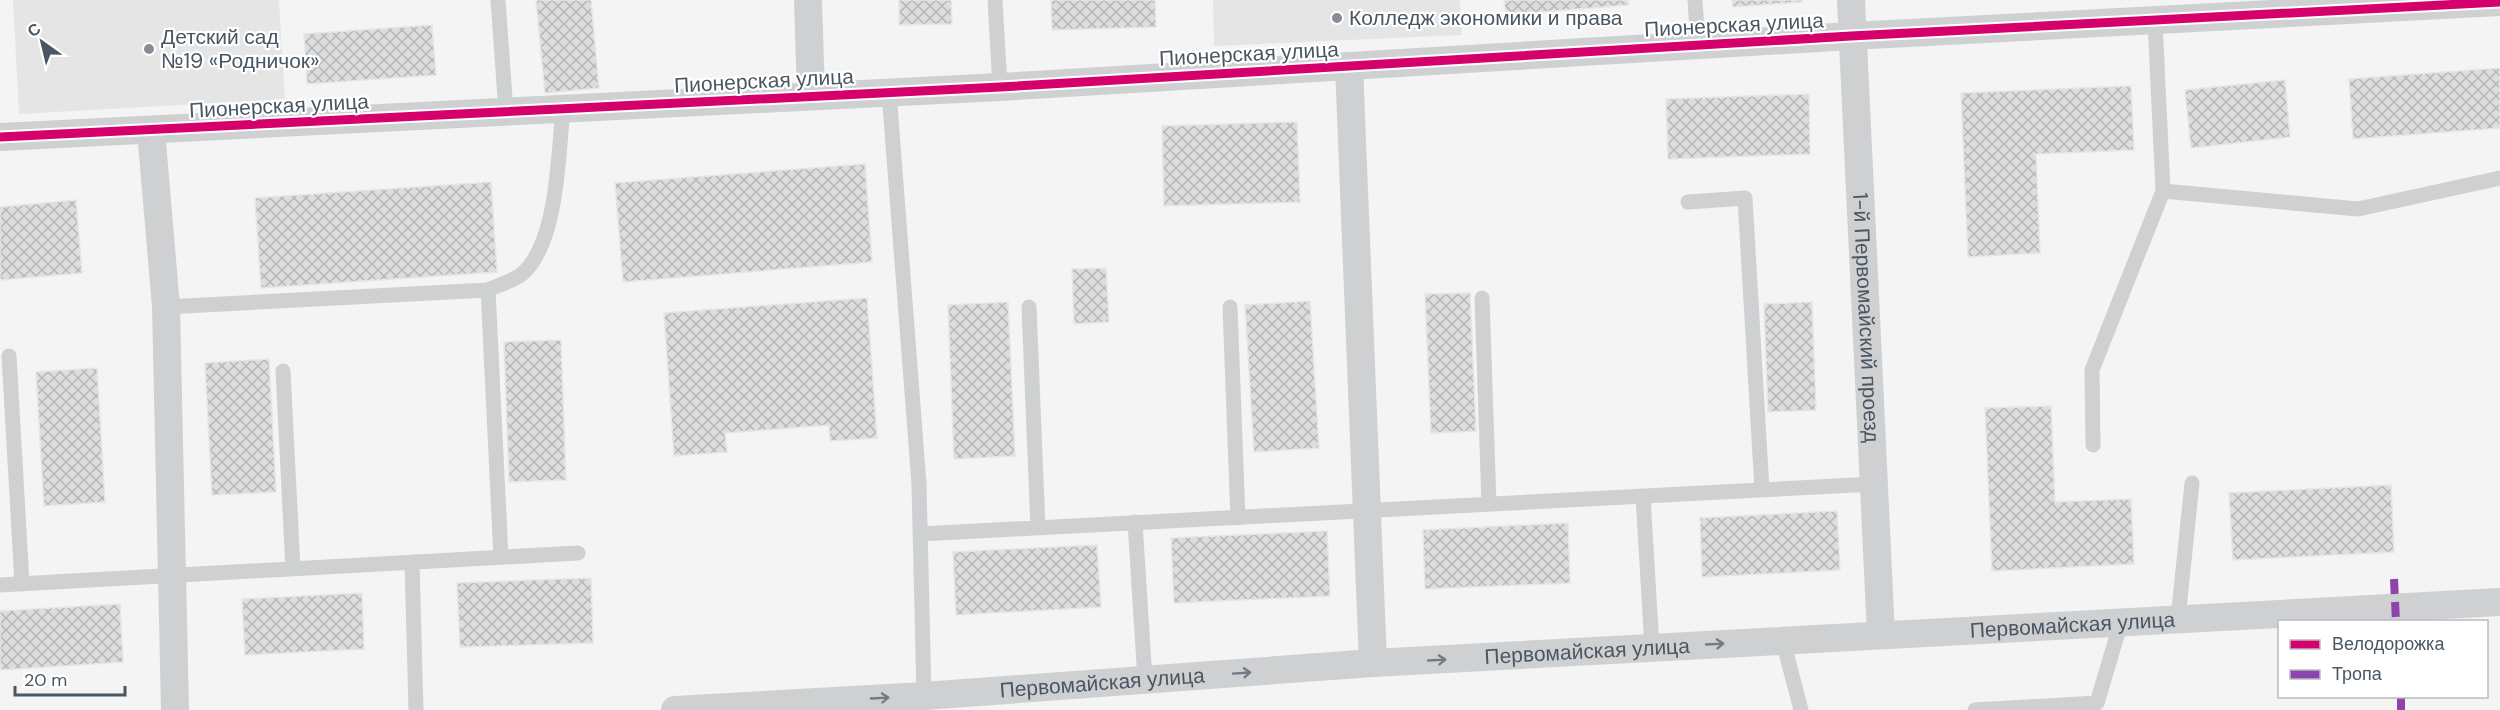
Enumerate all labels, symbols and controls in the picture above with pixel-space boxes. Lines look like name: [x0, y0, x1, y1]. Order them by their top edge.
place label: Колледж экономики и права: [1349, 4, 1623, 32]
street label: Пионерская улица: [1643, 6, 1825, 44]
marker: Колледж экономики и права: [1330, 11, 1344, 25]
north arrow: [12, 12, 72, 72]
text: С: [23, 18, 45, 42]
place label: Детский сад №19 «Родничок»: [161, 23, 320, 75]
street label: Пионерская улица: [1158, 35, 1340, 73]
marker: Детский сад №19 «Родничок»: [142, 42, 156, 56]
street label: Пионерская улица: [673, 62, 855, 100]
street label: Пионерская улица: [188, 87, 370, 125]
street label: 1-й Первомайский проезд: [1846, 192, 1886, 443]
street label: Первомайская улица: [1969, 606, 2176, 645]
legend: [2278, 620, 2488, 698]
street label: Первомайская улица: [1484, 632, 1691, 671]
text: Велодорожка: [2332, 632, 2445, 656]
one-way arrow: [1705, 639, 1725, 650]
one-way arrow: [1426, 654, 1446, 665]
scale bar: [15, 659, 124, 697]
street label: Первомайская улица: [999, 661, 1206, 704]
text: Тропа: [2332, 662, 2383, 686]
one-way arrow: [1232, 667, 1252, 678]
text: 20 m: [24, 668, 67, 692]
one-way arrow: [870, 693, 890, 704]

